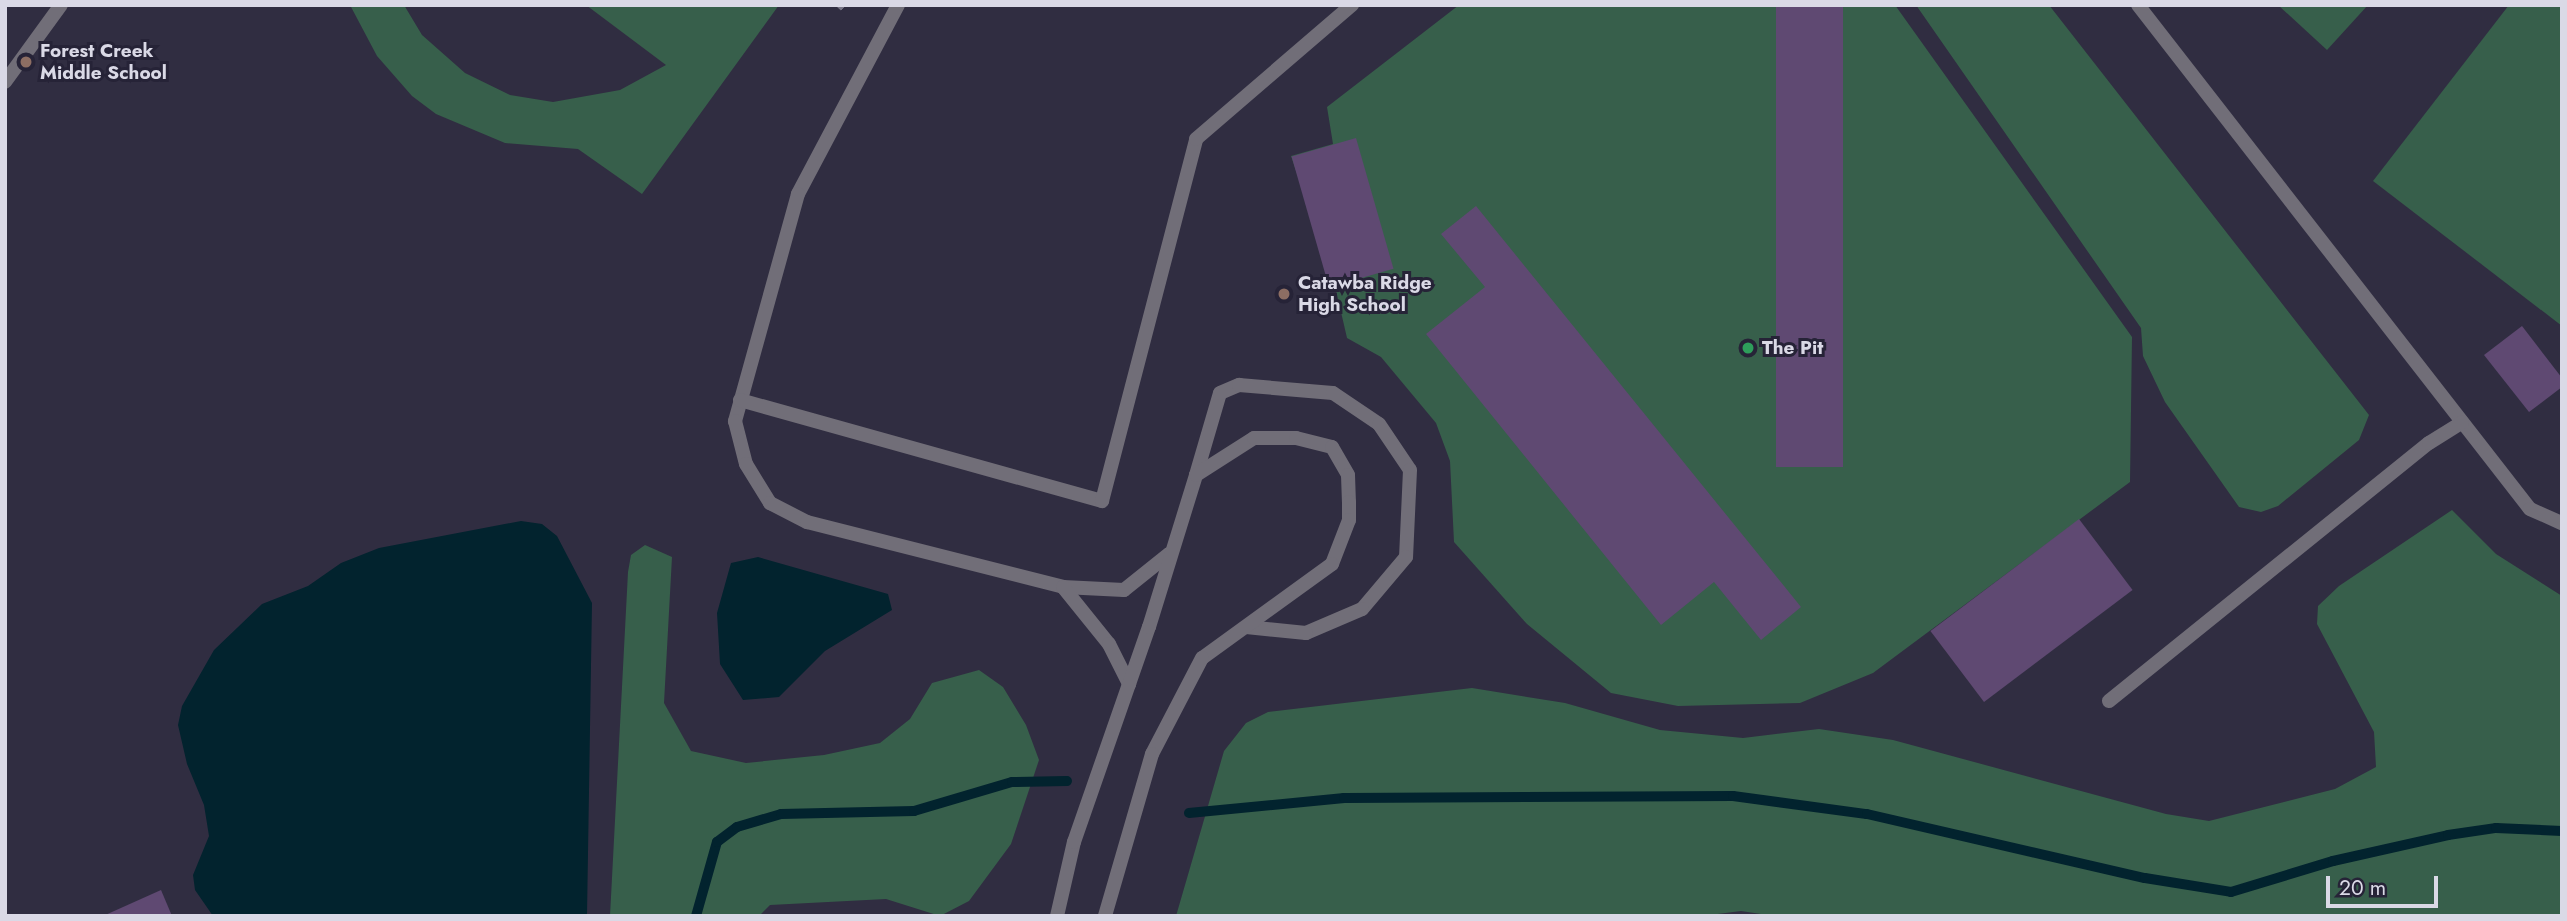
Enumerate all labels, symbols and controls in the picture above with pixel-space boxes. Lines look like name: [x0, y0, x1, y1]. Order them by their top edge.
place label: Forest Creek Middle School: [40, 40, 167, 84]
marker: Forest Creek Middle School: [18, 54, 34, 70]
place label: Catawba Ridge High School: [1298, 272, 1432, 316]
marker: Catawba Ridge High School: [1276, 286, 1292, 302]
place label: The Pit: [1762, 337, 1823, 359]
marker: The Pit: [1740, 340, 1756, 356]
scale bar: [2329, 862, 2441, 906]
text: 20 m: [2339, 873, 2386, 903]

